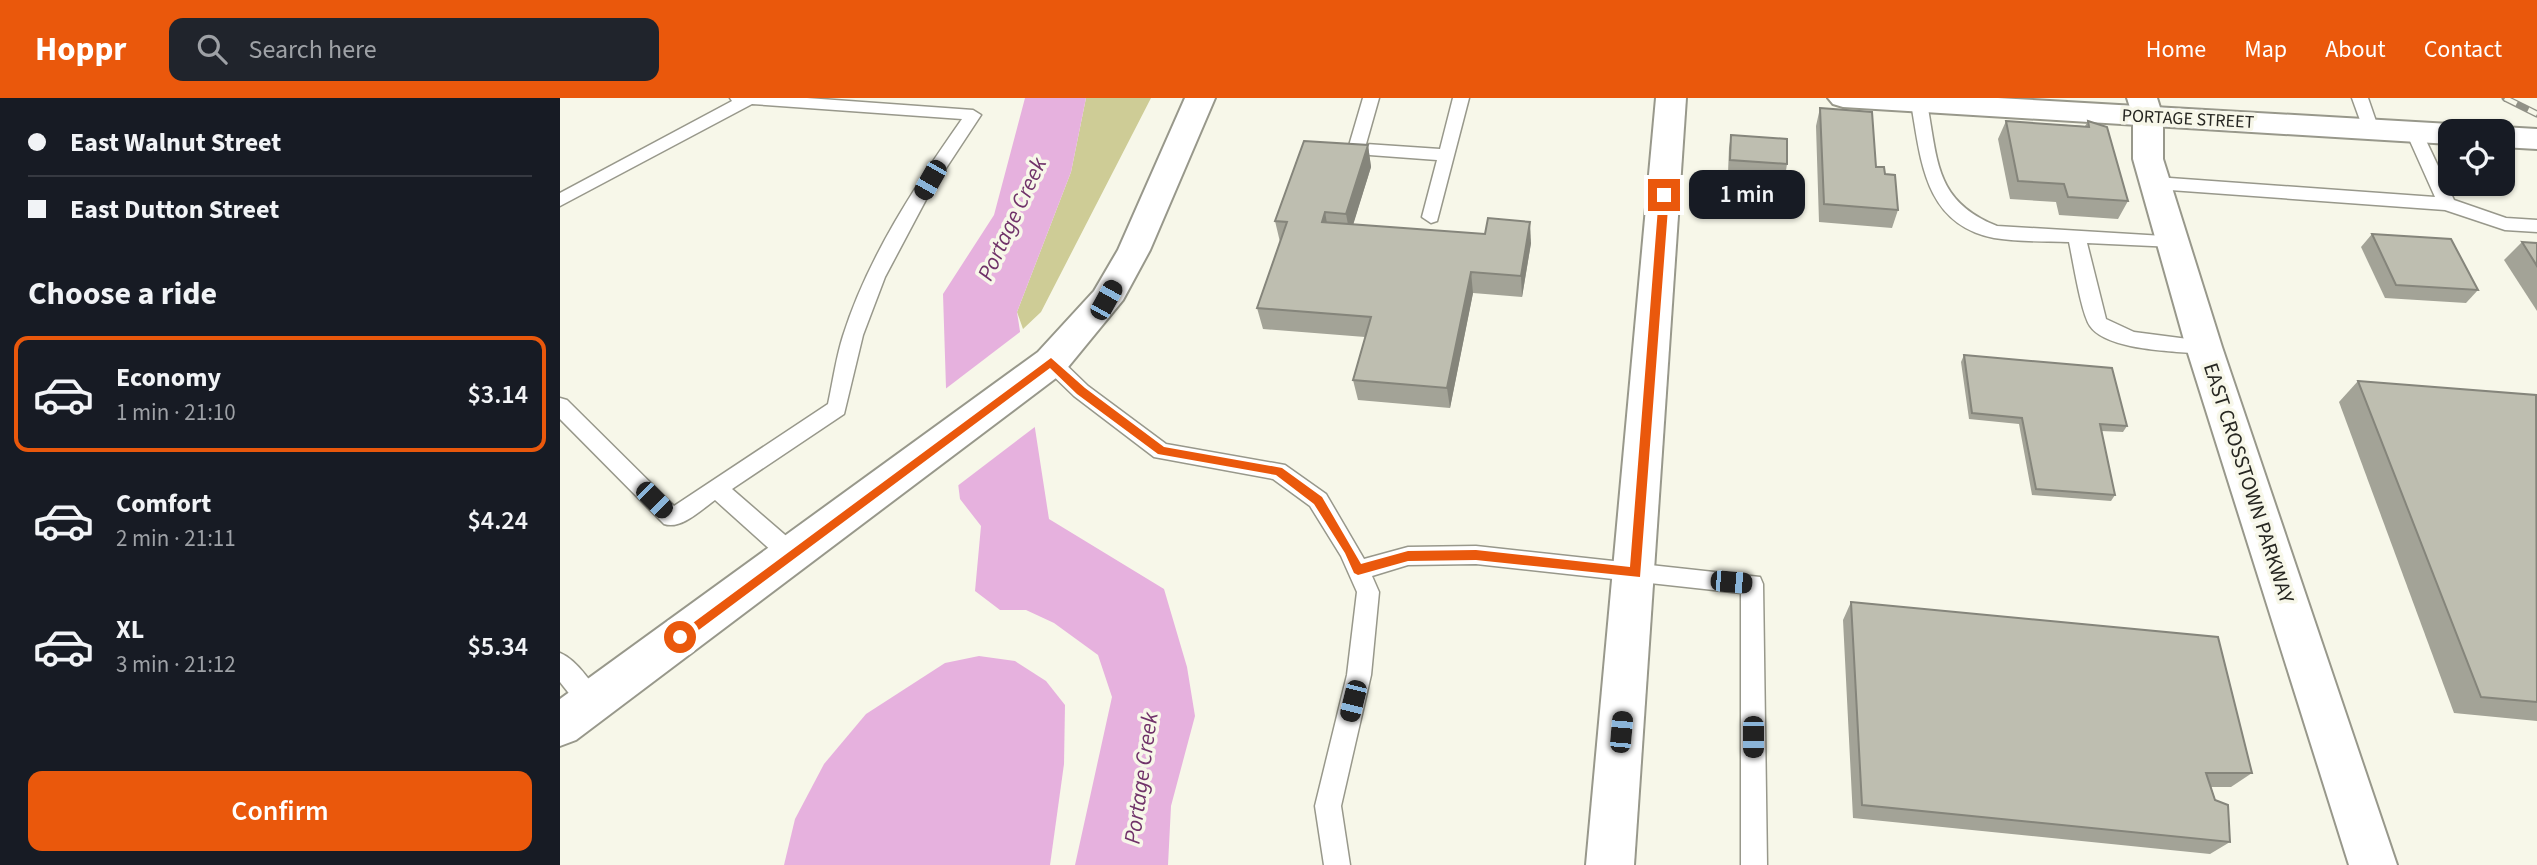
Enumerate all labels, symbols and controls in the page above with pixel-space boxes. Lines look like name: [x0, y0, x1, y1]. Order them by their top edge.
search box: [169, 18, 659, 81]
text: Hoppr: [35, 26, 127, 73]
icon: search: [193, 30, 231, 68]
text: Search here: [249, 31, 377, 68]
text: Home: [2146, 32, 2206, 67]
text: Map: [2244, 32, 2287, 67]
text: About: [2325, 32, 2386, 67]
text: Contact: [2424, 32, 2502, 67]
street label: PORTAGE STREET: [2121, 103, 2255, 135]
map controls: [2438, 119, 2515, 196]
button: locate: [2438, 119, 2515, 196]
text: East Walnut Street: [70, 124, 281, 161]
water label: Portage Creek: [969, 151, 1055, 286]
car: [911, 157, 950, 203]
callout: 1 min: [1688, 170, 1804, 220]
text: 1 min: [1720, 178, 1774, 211]
route end: [1648, 179, 1680, 211]
text: East Dutton Street: [70, 191, 279, 228]
text: Choose a ride: [28, 271, 217, 317]
car: [1087, 277, 1126, 323]
text: Economy: [116, 359, 221, 396]
street label: EAST CROSSTOWN PARKWAY: [2196, 359, 2302, 608]
icon: car: [32, 363, 95, 426]
text: $3.14: [467, 376, 528, 413]
text: 1 min · 21:10: [116, 396, 236, 429]
car: [632, 478, 677, 522]
text: Comfort: [116, 485, 211, 522]
icon: car: [32, 489, 95, 552]
text: $4.24: [467, 502, 528, 539]
text: 2 min · 21:11: [116, 522, 236, 555]
car: [1710, 570, 1753, 594]
text: XL: [116, 611, 144, 648]
icon: car: [32, 615, 95, 678]
route start: [664, 621, 696, 653]
text: $5.34: [467, 628, 528, 665]
text: 3 min · 21:12: [116, 648, 236, 681]
car: [1338, 678, 1369, 724]
water label: Portage Creek: [1115, 709, 1167, 846]
car: [1609, 710, 1634, 754]
car: [1743, 716, 1764, 758]
button: Confirm: [28, 771, 532, 851]

